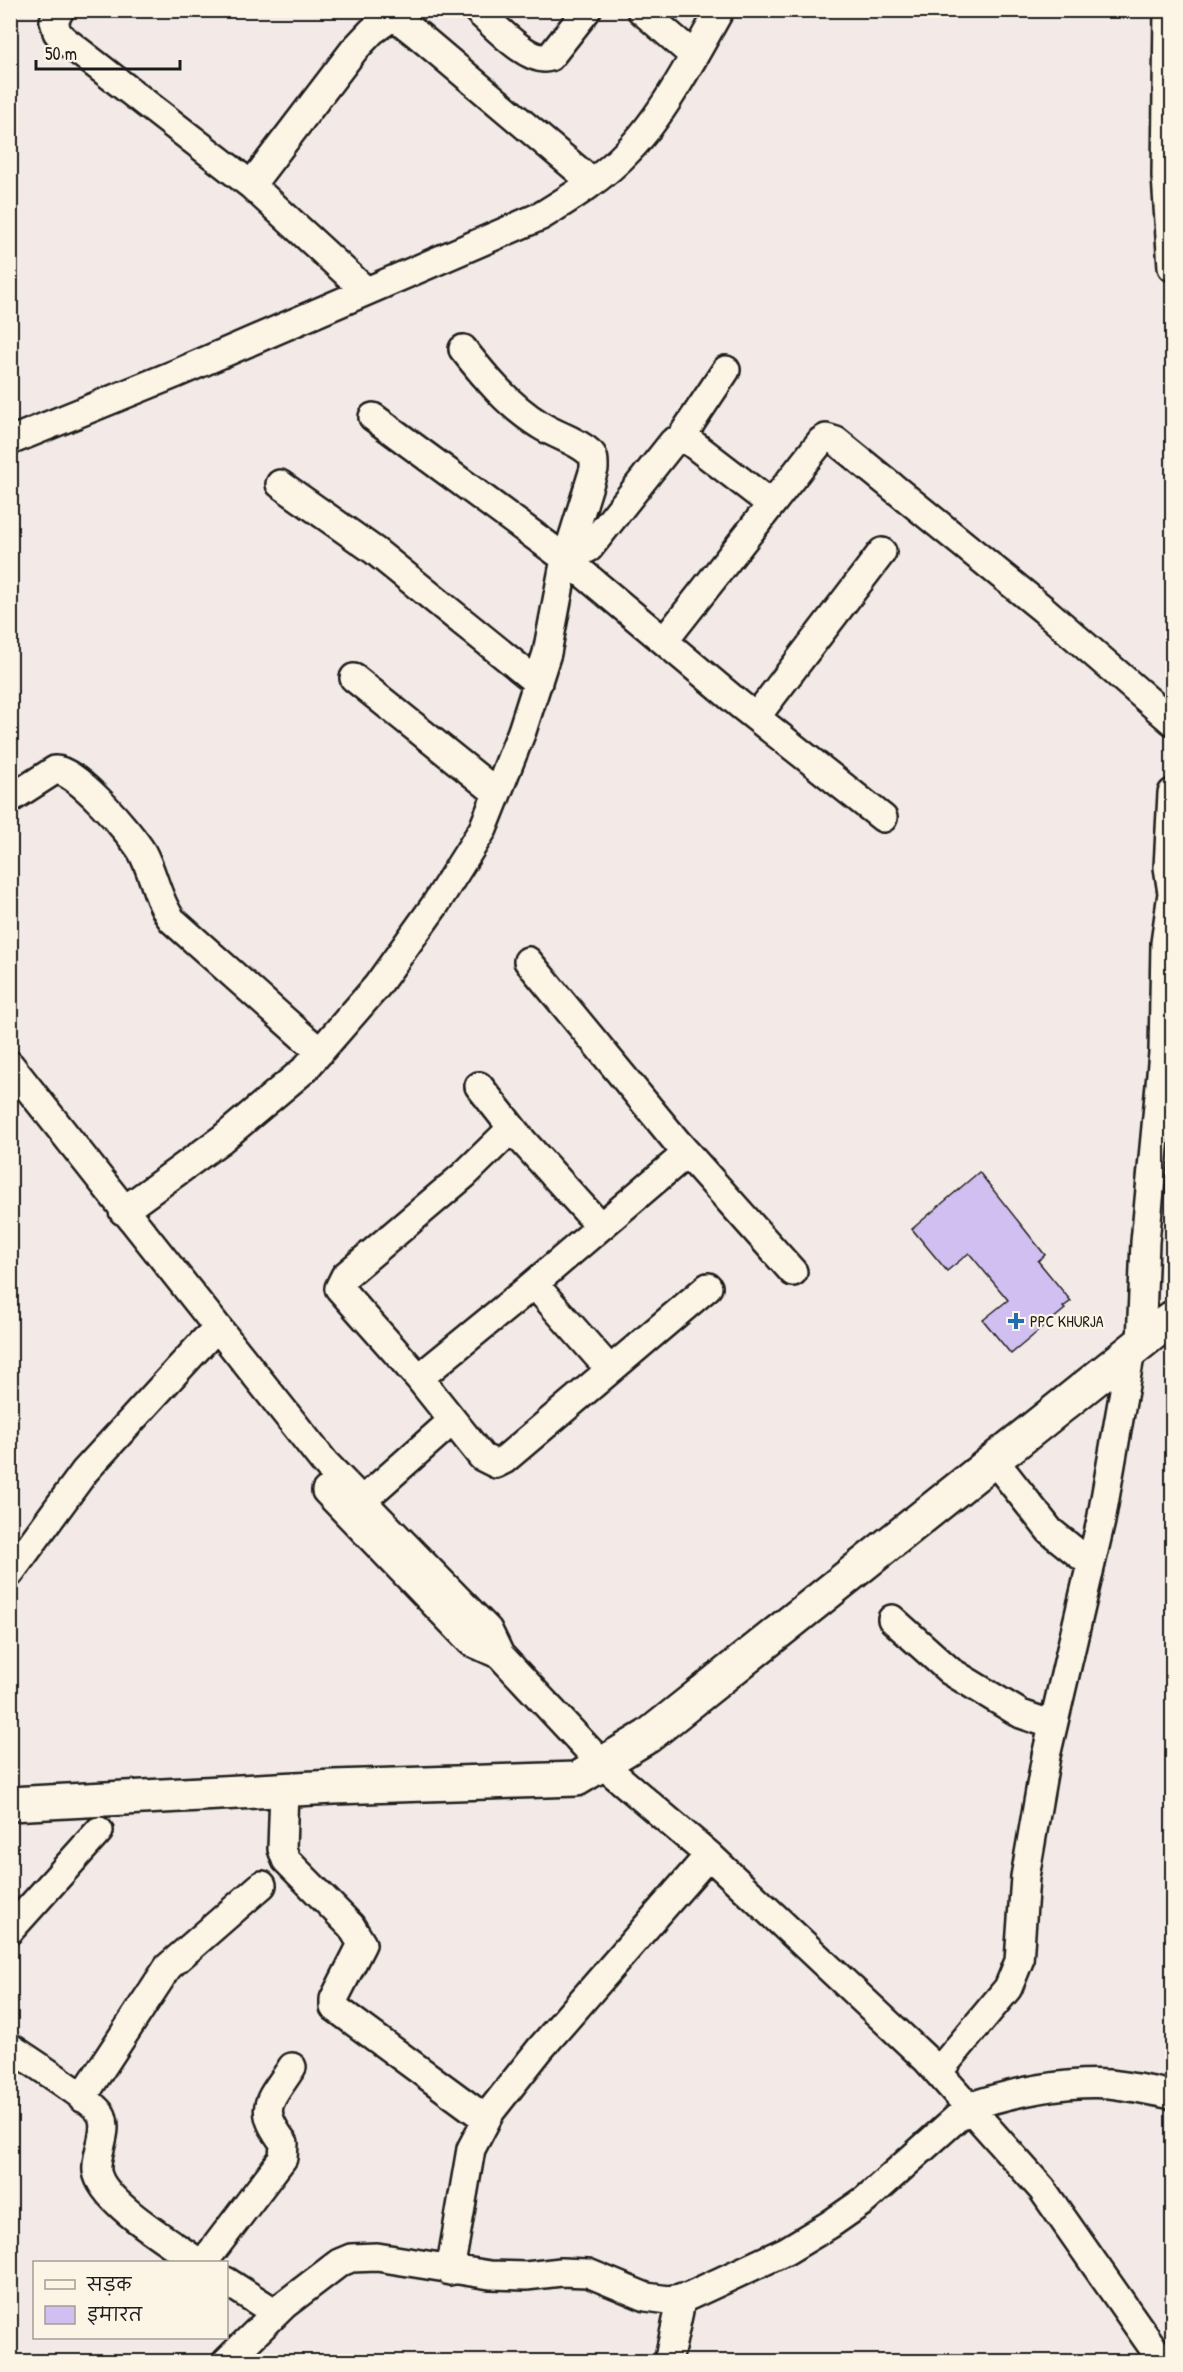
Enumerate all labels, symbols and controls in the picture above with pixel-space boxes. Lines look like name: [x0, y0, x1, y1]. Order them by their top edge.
scale bar: [36, 33, 180, 71]
text: 50 m: [45, 41, 77, 66]
place label: PPC KHURJA: [1030, 1310, 1104, 1332]
marker: PPC KHURJA: [1007, 1312, 1025, 1330]
legend: [33, 2261, 228, 2339]
text: सड़क: [86, 2272, 132, 2297]
text: इमारत: [87, 2302, 143, 2327]

